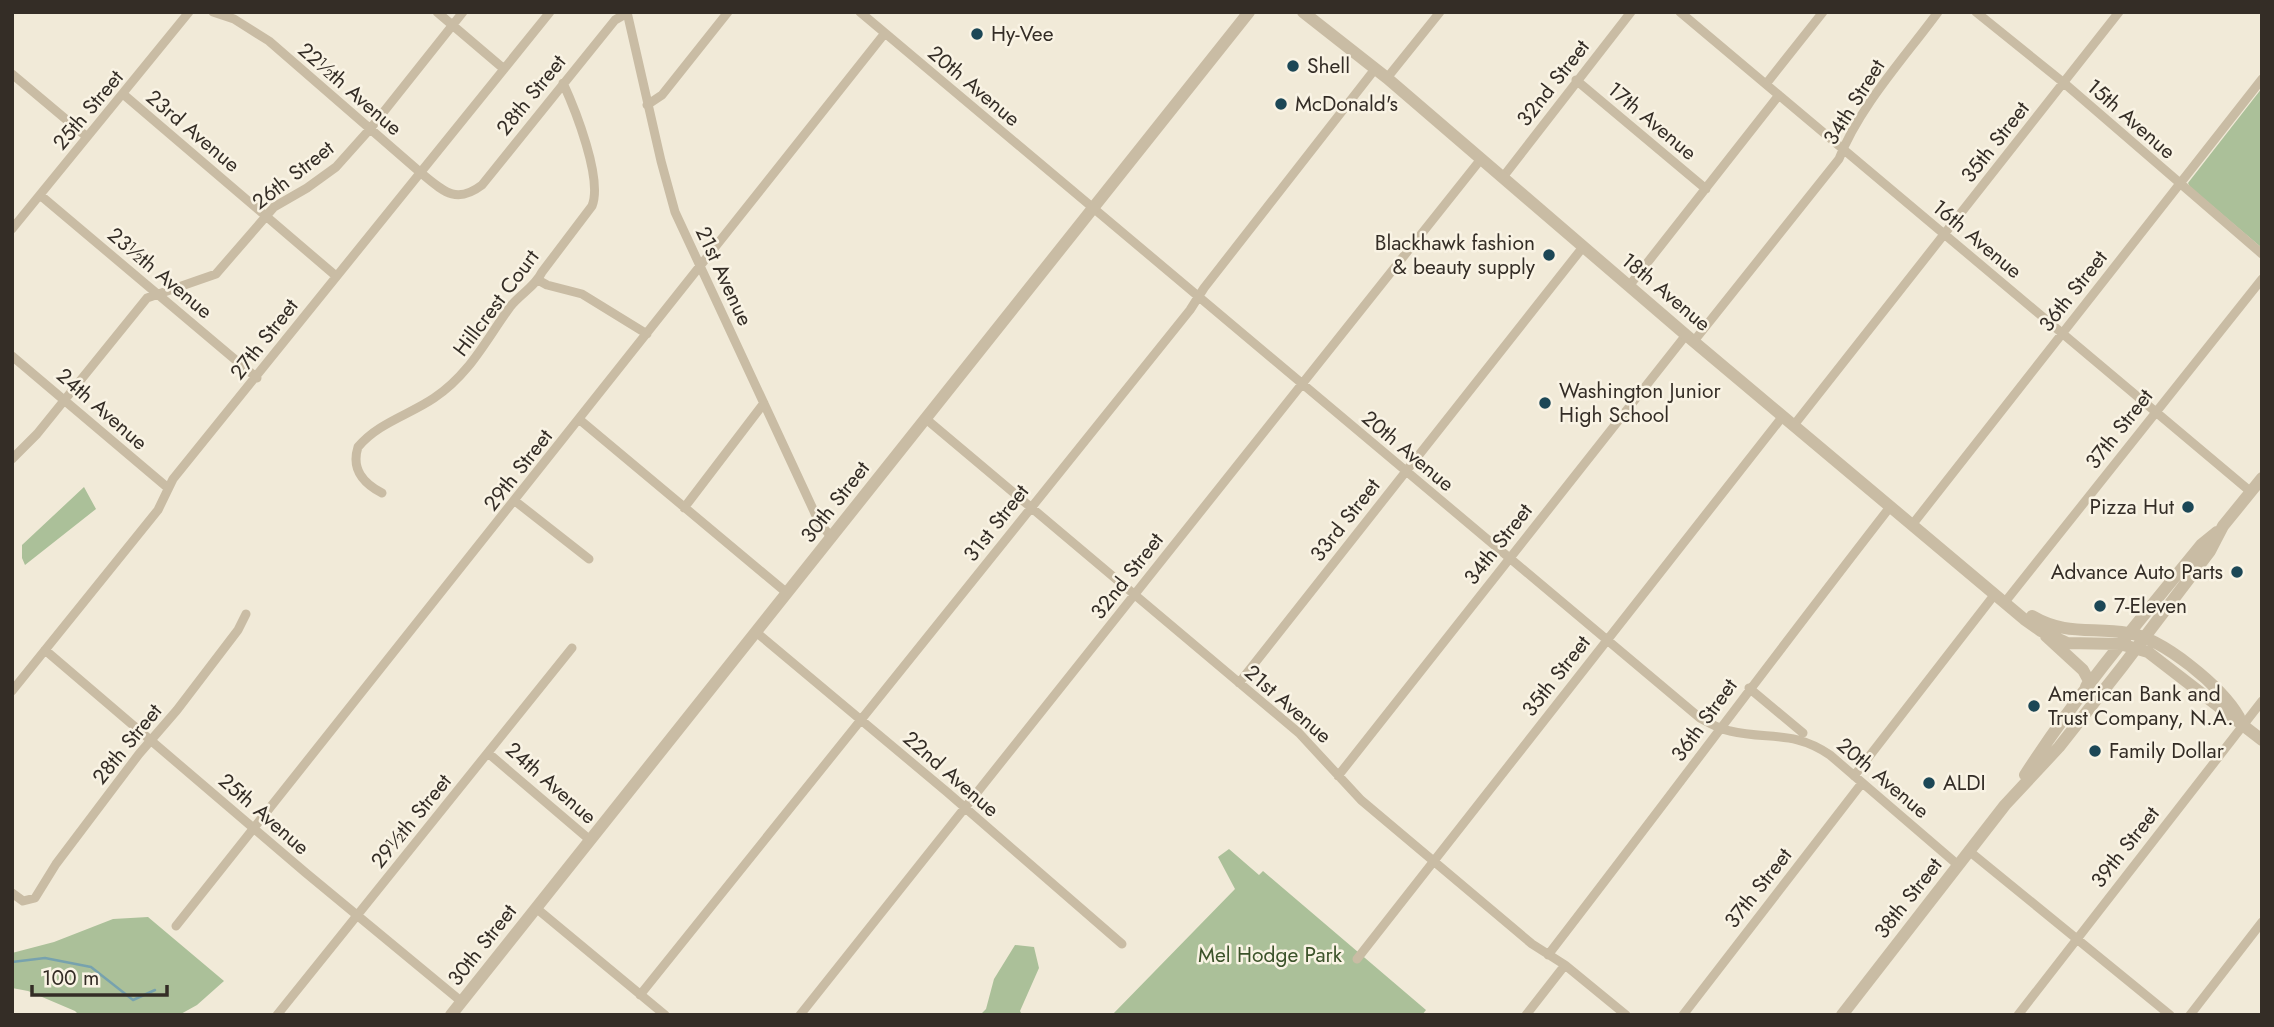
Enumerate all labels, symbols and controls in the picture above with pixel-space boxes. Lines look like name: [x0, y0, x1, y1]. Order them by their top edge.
place label: Hy-Vee: [991, 19, 1054, 49]
marker: Hy-Vee: [969, 26, 985, 42]
street label: 32nd Street: [1510, 33, 1596, 133]
street label: 22½th Avenue: [292, 35, 409, 143]
street label: 20th Avenue: [921, 38, 1027, 134]
street label: 28th Street: [489, 48, 573, 142]
place label: Shell: [1307, 51, 1350, 81]
street label: 34th Street: [1816, 53, 1892, 151]
marker: Shell: [1285, 58, 1301, 74]
street label: 25th Street: [46, 63, 130, 157]
street label: 15th Avenue: [2080, 72, 2182, 166]
street label: 17th Avenue: [1601, 75, 1703, 167]
street label: 23rd Avenue: [140, 83, 247, 179]
place label: McDonald's: [1295, 89, 1398, 119]
street label: 35th Street: [1954, 95, 2036, 189]
marker: McDonald's: [1273, 96, 1289, 112]
street label: 26th Street: [246, 133, 340, 217]
street label: 16th Avenue: [1925, 192, 2029, 286]
street label: 23½th Avenue: [101, 220, 219, 326]
street label: 21st Avenue: [688, 221, 760, 331]
place label: Blackhawk fashion & beauty supply: [1375, 228, 1536, 282]
street label: Hillcrest Court: [446, 243, 546, 363]
street label: 36th Street: [2032, 244, 2114, 338]
street label: 18th Avenue: [1615, 246, 1717, 339]
marker: Blackhawk fashion & beauty supply: [1541, 247, 1557, 263]
street label: 27th Street: [223, 292, 305, 386]
street label: 24th Avenue: [50, 361, 154, 457]
place label: Washington Junior High School: [1559, 376, 1722, 430]
street label: 37th Street: [2078, 382, 2160, 476]
marker: Washington Junior High School: [1537, 395, 1553, 411]
street label: 20th Avenue: [1355, 403, 1461, 499]
street label: 29th Street: [476, 423, 560, 517]
street label: 30th Street: [793, 455, 877, 549]
street label: 33rd Street: [1303, 472, 1387, 568]
street label: 31st Street: [956, 478, 1036, 568]
place label: Pizza Hut: [2090, 492, 2174, 522]
street label: 34th Street: [1457, 497, 1539, 591]
marker: Pizza Hut: [2180, 499, 2196, 515]
street label: 32nd Street: [1084, 526, 1170, 626]
place label: Advance Auto Parts: [2051, 557, 2223, 587]
marker: Advance Auto Parts: [2229, 564, 2245, 580]
place label: 7-Eleven: [2114, 591, 2187, 621]
marker: 7-Eleven: [2092, 598, 2108, 614]
street label: 35th Street: [1515, 629, 1597, 723]
street label: 21st Avenue: [1238, 658, 1338, 750]
street label: 36th Street: [1664, 672, 1744, 768]
place label: American Bank and Trust Company, N.A.: [2048, 679, 2233, 733]
street label: 28th Street: [85, 697, 169, 791]
marker: American Bank and Trust Company, N.A.: [2026, 698, 2042, 714]
street label: 22nd Avenue: [896, 724, 1006, 824]
street label: 20th Avenue: [1830, 730, 1936, 826]
street label: 24th Avenue: [499, 735, 603, 831]
place label: Family Dollar: [2109, 736, 2225, 766]
marker: Family Dollar: [2087, 743, 2103, 759]
street label: 25th Avenue: [212, 766, 316, 862]
street label: 29½th Street: [364, 767, 458, 875]
place label: ALDI: [1943, 768, 1986, 798]
marker: ALDI: [1921, 775, 1937, 791]
street label: 39th Street: [2084, 800, 2166, 894]
street label: 37th Street: [1717, 841, 1799, 935]
street label: 38th Street: [1867, 851, 1949, 945]
street label: 30th Street: [440, 898, 524, 992]
park label: Mel Hodge Park: [1198, 940, 1343, 970]
scale bar: [32, 954, 166, 998]
text: 100 m: [42, 963, 99, 993]

